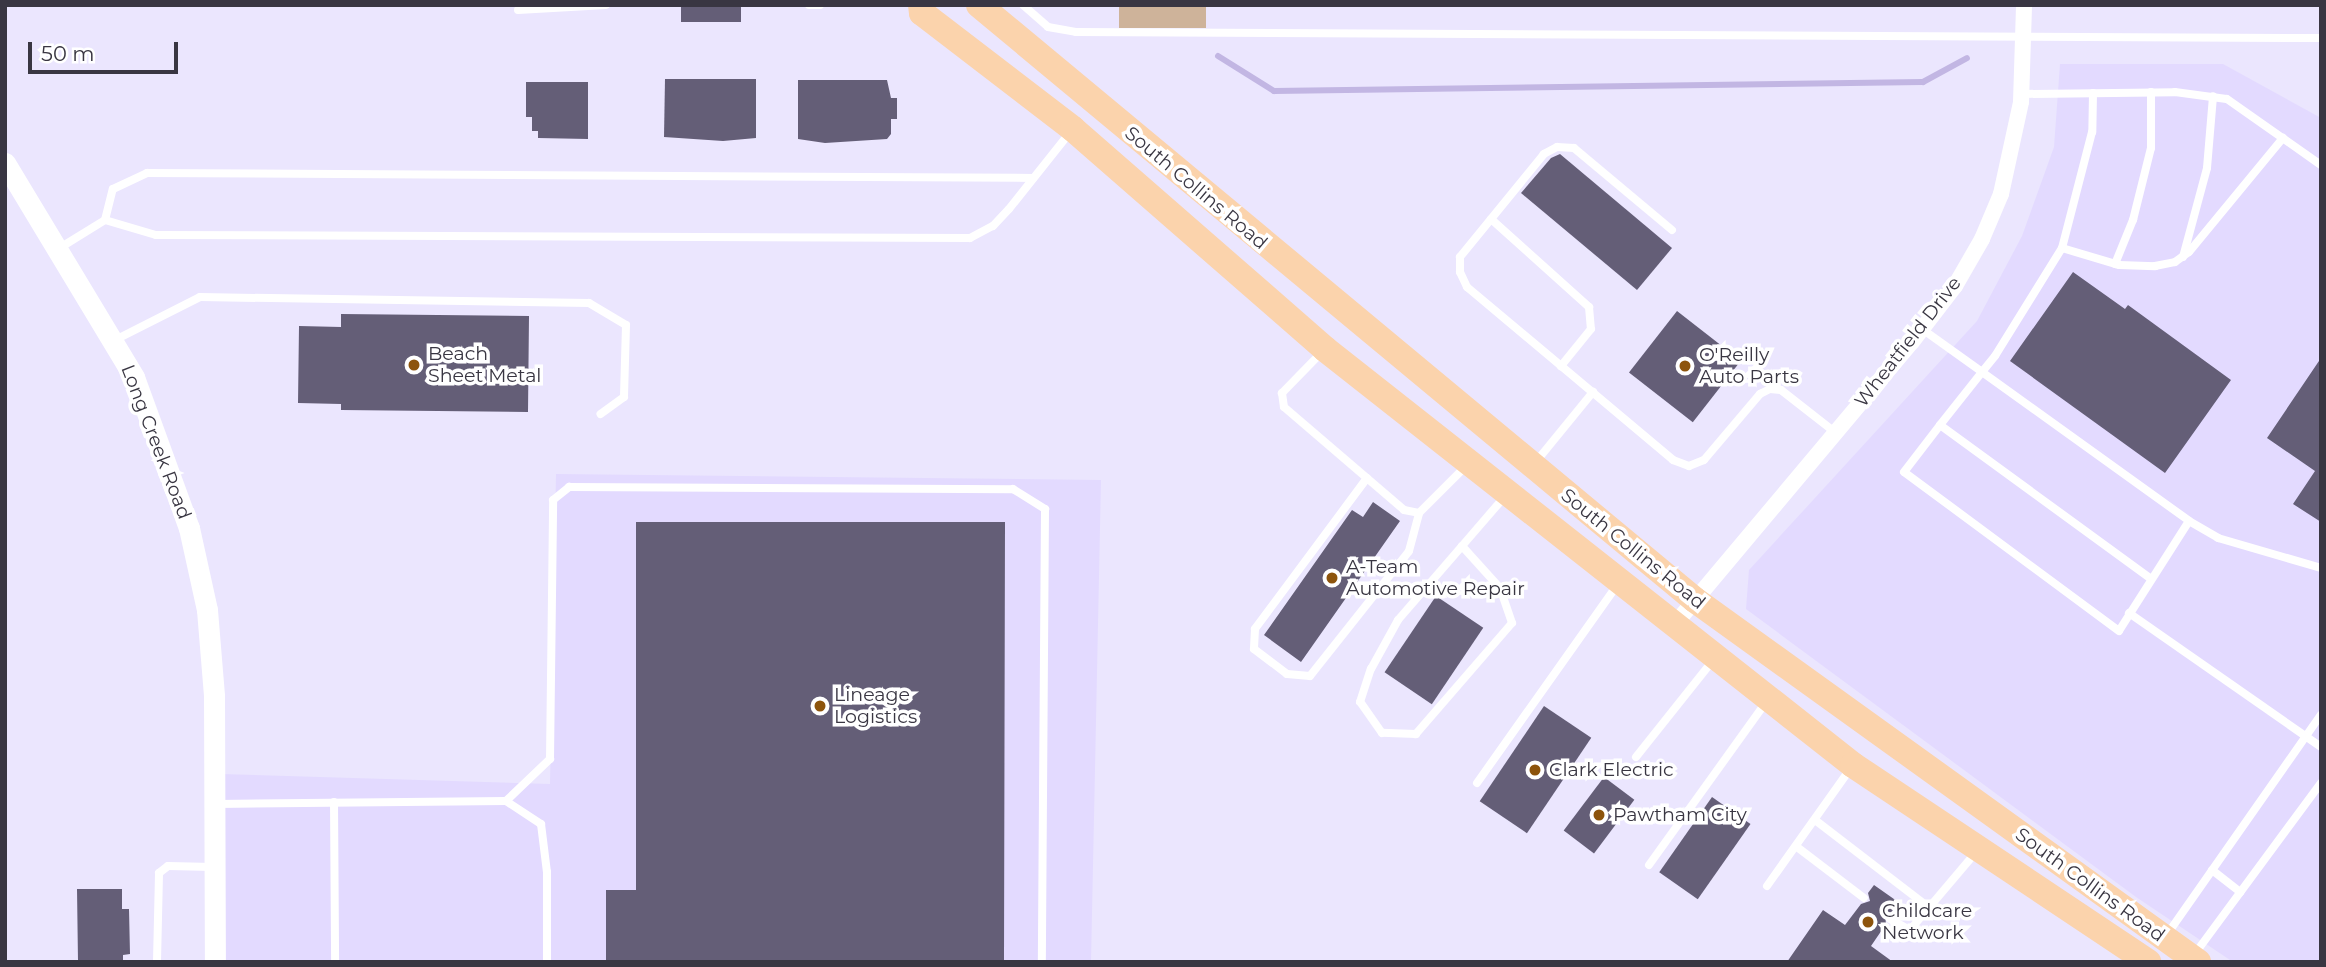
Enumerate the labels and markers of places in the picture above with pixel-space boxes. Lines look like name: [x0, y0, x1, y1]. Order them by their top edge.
place label: Beach Sheet Metal: [428, 343, 541, 387]
place label: O'Reilly Auto Parts: [1699, 344, 1799, 388]
marker: Beach Sheet Metal: [406, 357, 422, 373]
marker: O'Reilly Auto Parts: [1677, 358, 1693, 374]
place label: A-Team Automotive Repair: [1346, 556, 1525, 600]
marker: A-Team Automotive Repair: [1324, 570, 1340, 586]
place label: Lineage Logistics: [834, 684, 917, 728]
marker: Lineage Logistics: [812, 698, 828, 714]
place label: Clark Electric: [1549, 759, 1674, 781]
marker: Clark Electric: [1527, 762, 1543, 778]
place label: Pawtham City: [1613, 804, 1747, 826]
marker: Pawtham City: [1591, 807, 1607, 823]
place label: Childcare Network: [1882, 900, 1972, 944]
marker: Childcare Network: [1860, 914, 1876, 930]

